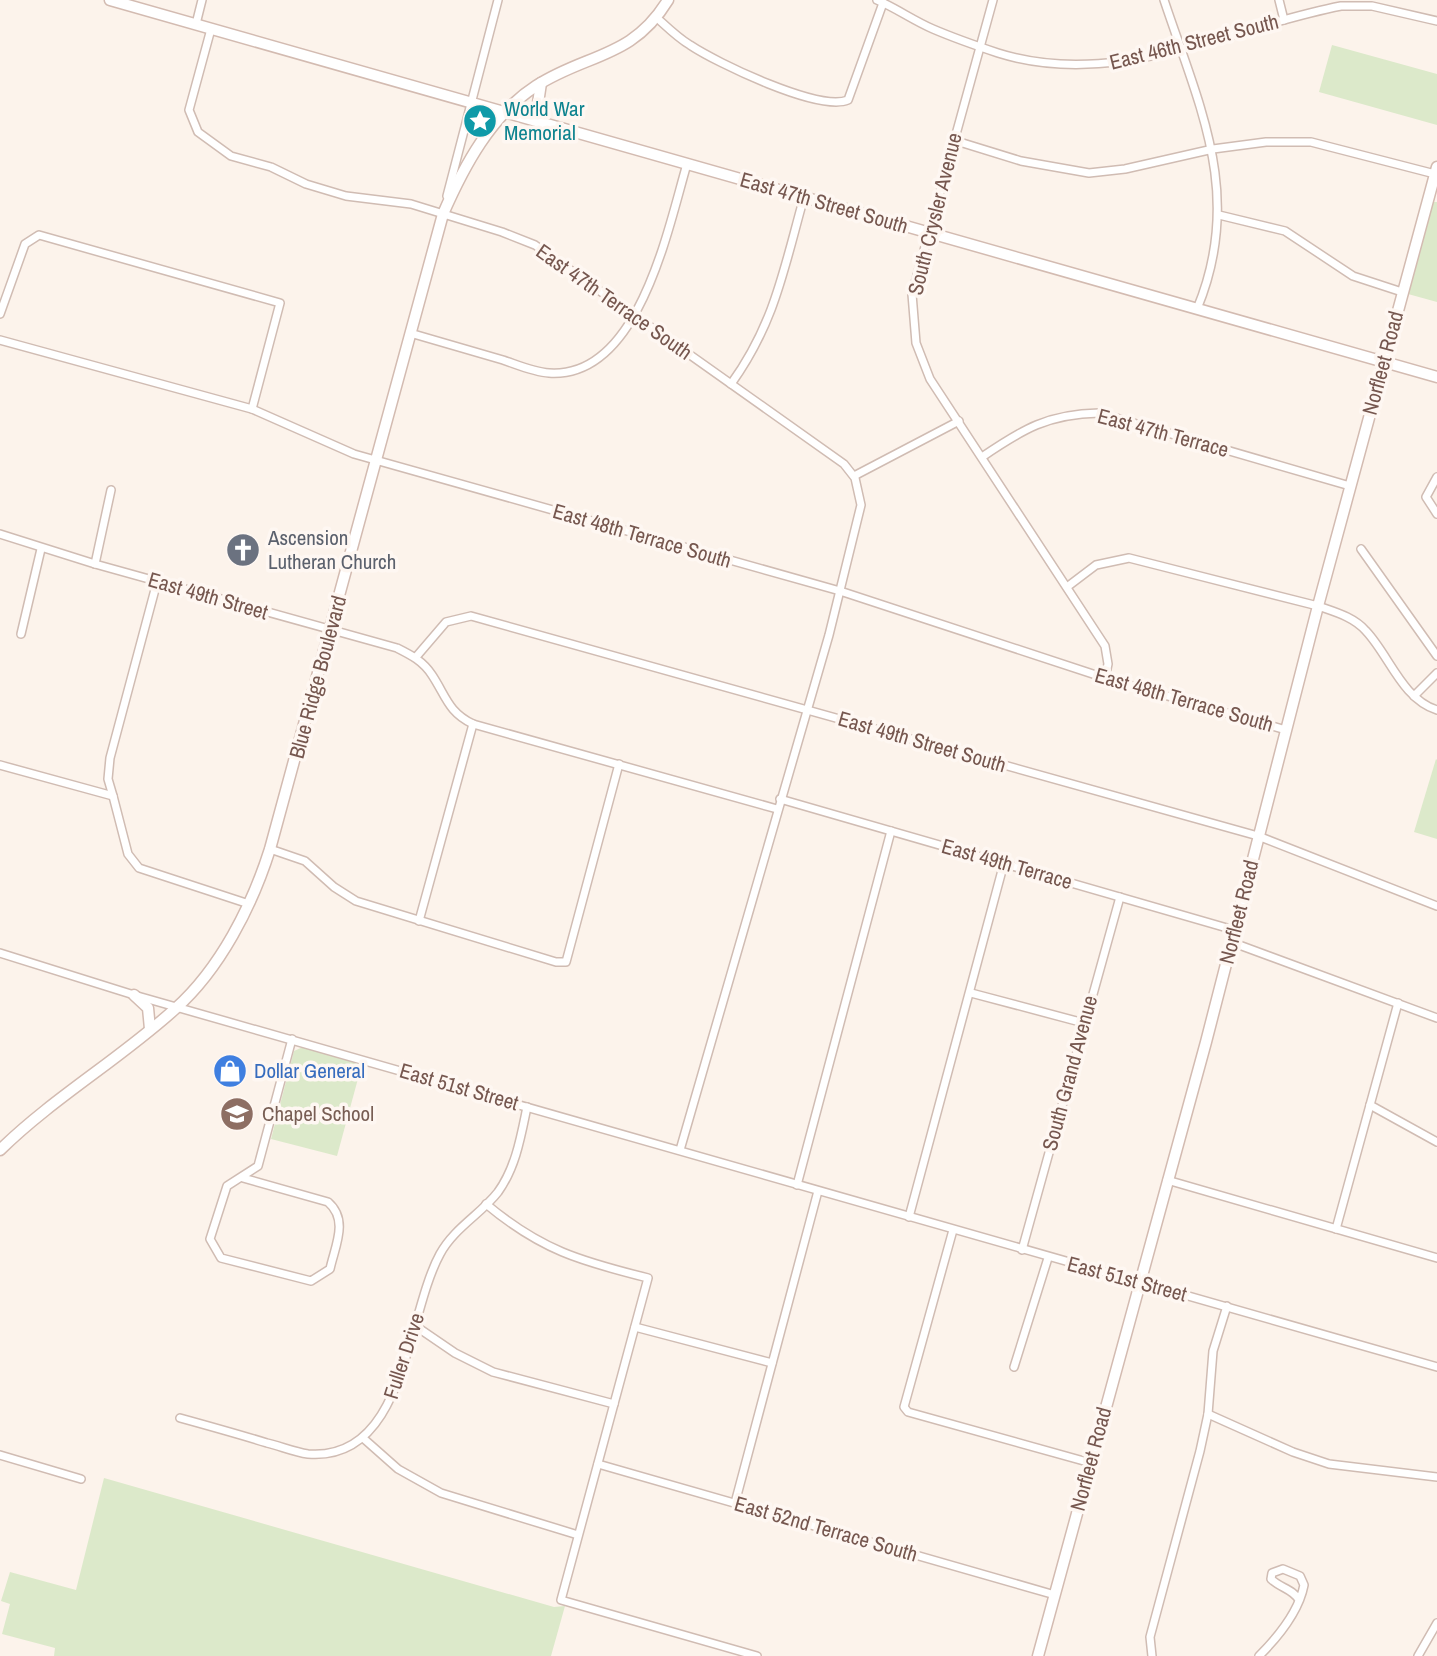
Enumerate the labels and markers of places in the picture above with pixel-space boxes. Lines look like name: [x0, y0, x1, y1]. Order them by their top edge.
place label: World War Memorial: [504, 94, 585, 147]
place icon: World War Memorial: [461, 102, 499, 140]
place label: Ascension Lutheran Church: [267, 523, 396, 576]
church icon: Ascension Lutheran Church: [224, 531, 262, 569]
shop icon: Dollar General: [211, 1052, 249, 1090]
place label: Dollar General: [254, 1056, 365, 1085]
school or university icon: Chapel School: [218, 1095, 256, 1133]
place label: Chapel School: [262, 1099, 374, 1128]

